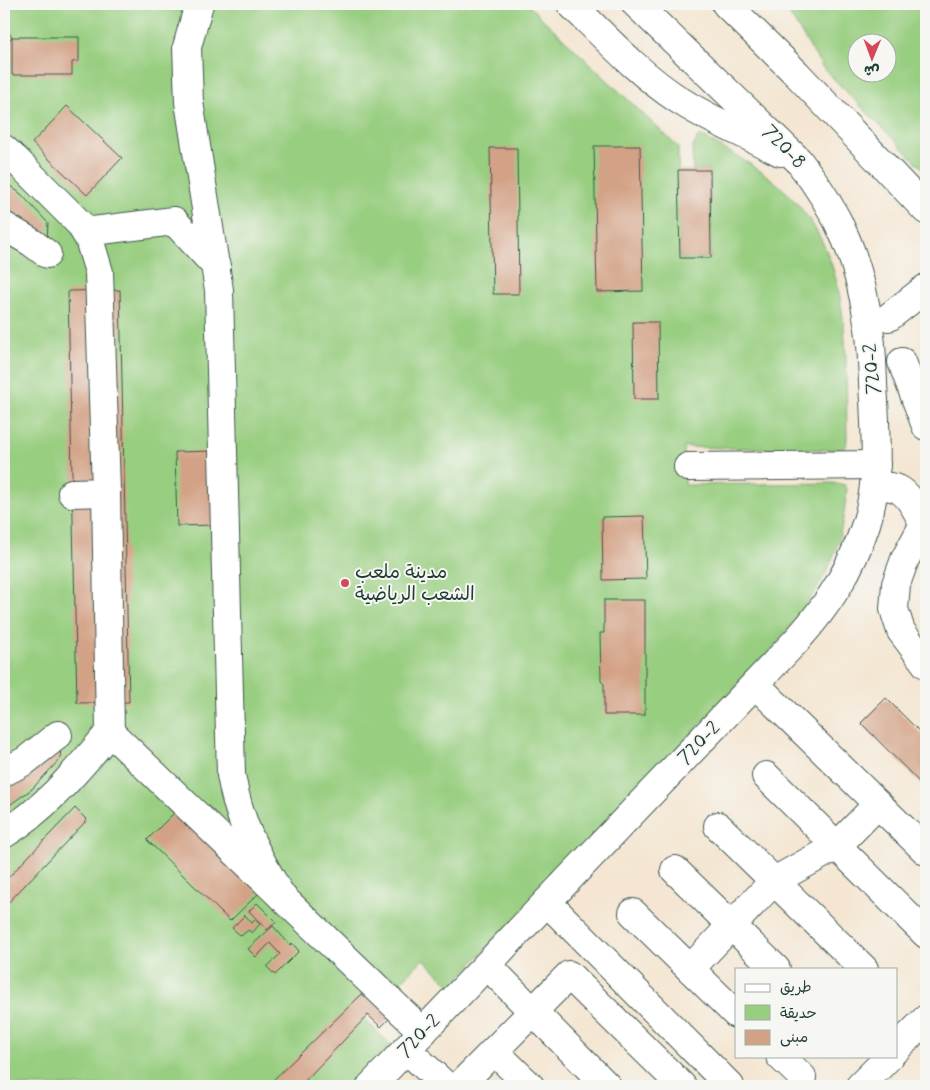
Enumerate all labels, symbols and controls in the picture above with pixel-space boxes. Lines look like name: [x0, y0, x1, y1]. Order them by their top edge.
north arrow: [848, 32, 898, 82]
text: ش: [864, 61, 880, 79]
street label: 720-8: [757, 120, 811, 174]
street label: 720-2: [858, 343, 886, 395]
place label: مدينة ملعب الشعب الرياضية: [355, 560, 475, 607]
marker: مدينة ملعب الشعب الرياضية: [339, 577, 351, 589]
street label: 720-2: [672, 716, 726, 770]
legend: [735, 968, 898, 1058]
text: طريق: [780, 978, 812, 998]
text: حديقة: [780, 1004, 817, 1024]
street label: 720-2: [392, 1009, 446, 1063]
text: مبنى: [780, 1028, 808, 1048]

